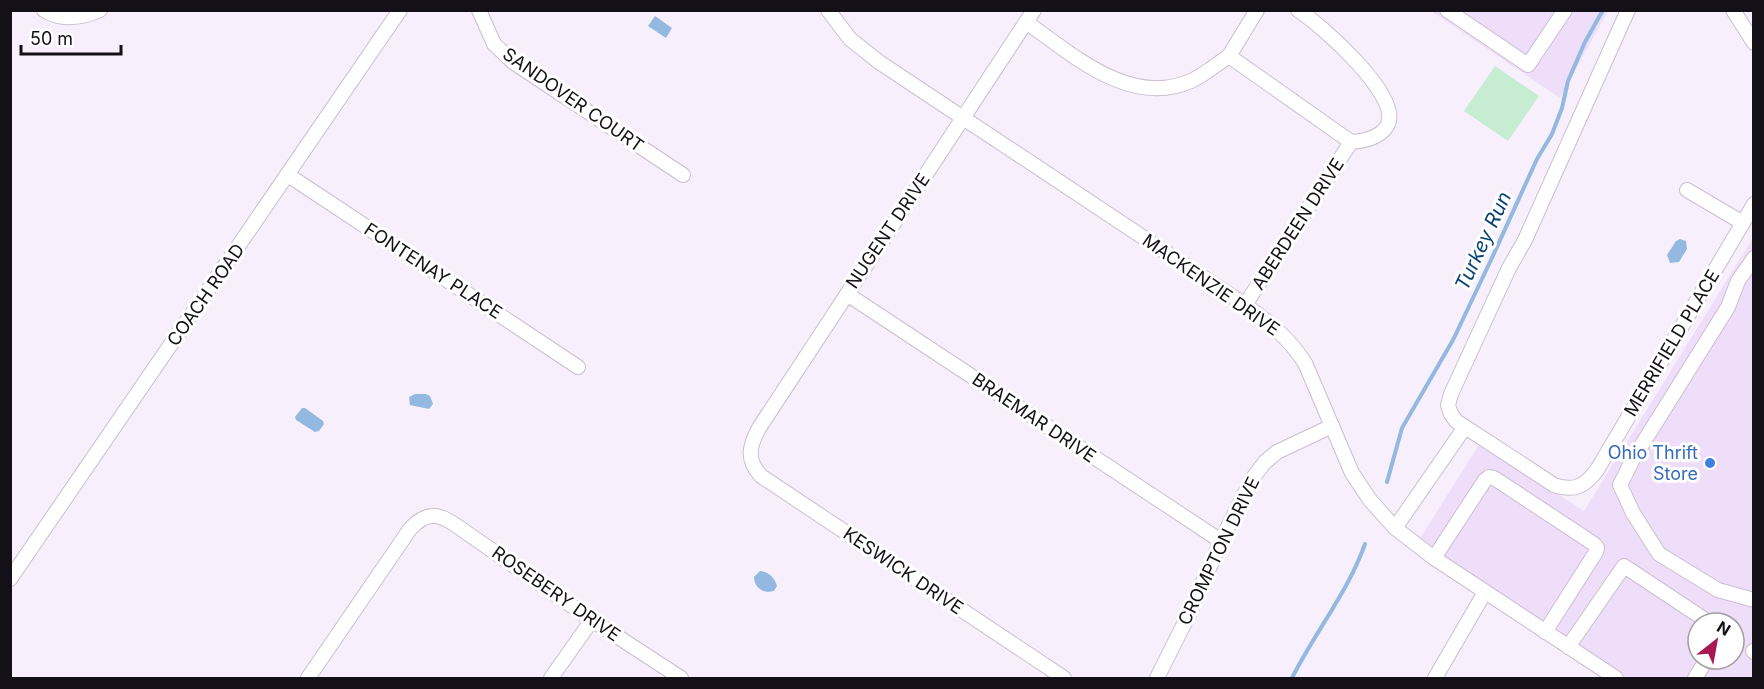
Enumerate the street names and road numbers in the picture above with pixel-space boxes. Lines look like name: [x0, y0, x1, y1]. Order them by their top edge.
street label: SANDOVER COURT: [499, 43, 648, 156]
street label: ABERDEEN DRIVE: [1247, 154, 1348, 293]
street label: NUGENT DRIVE: [841, 169, 934, 292]
street label: FONTENAY PLACE: [361, 218, 506, 323]
street label: MACKENZIE DRIVE: [1139, 229, 1284, 340]
street label: COACH ROAD: [163, 240, 249, 350]
street label: MERRIFIELD PLACE: [1620, 266, 1724, 420]
street label: BRAEMAR DRIVE: [968, 368, 1100, 467]
street label: CROMPTON DRIVE: [1174, 473, 1264, 628]
street label: KESWICK DRIVE: [839, 523, 967, 618]
street label: ROSEBERY DRIVE: [488, 542, 624, 646]

